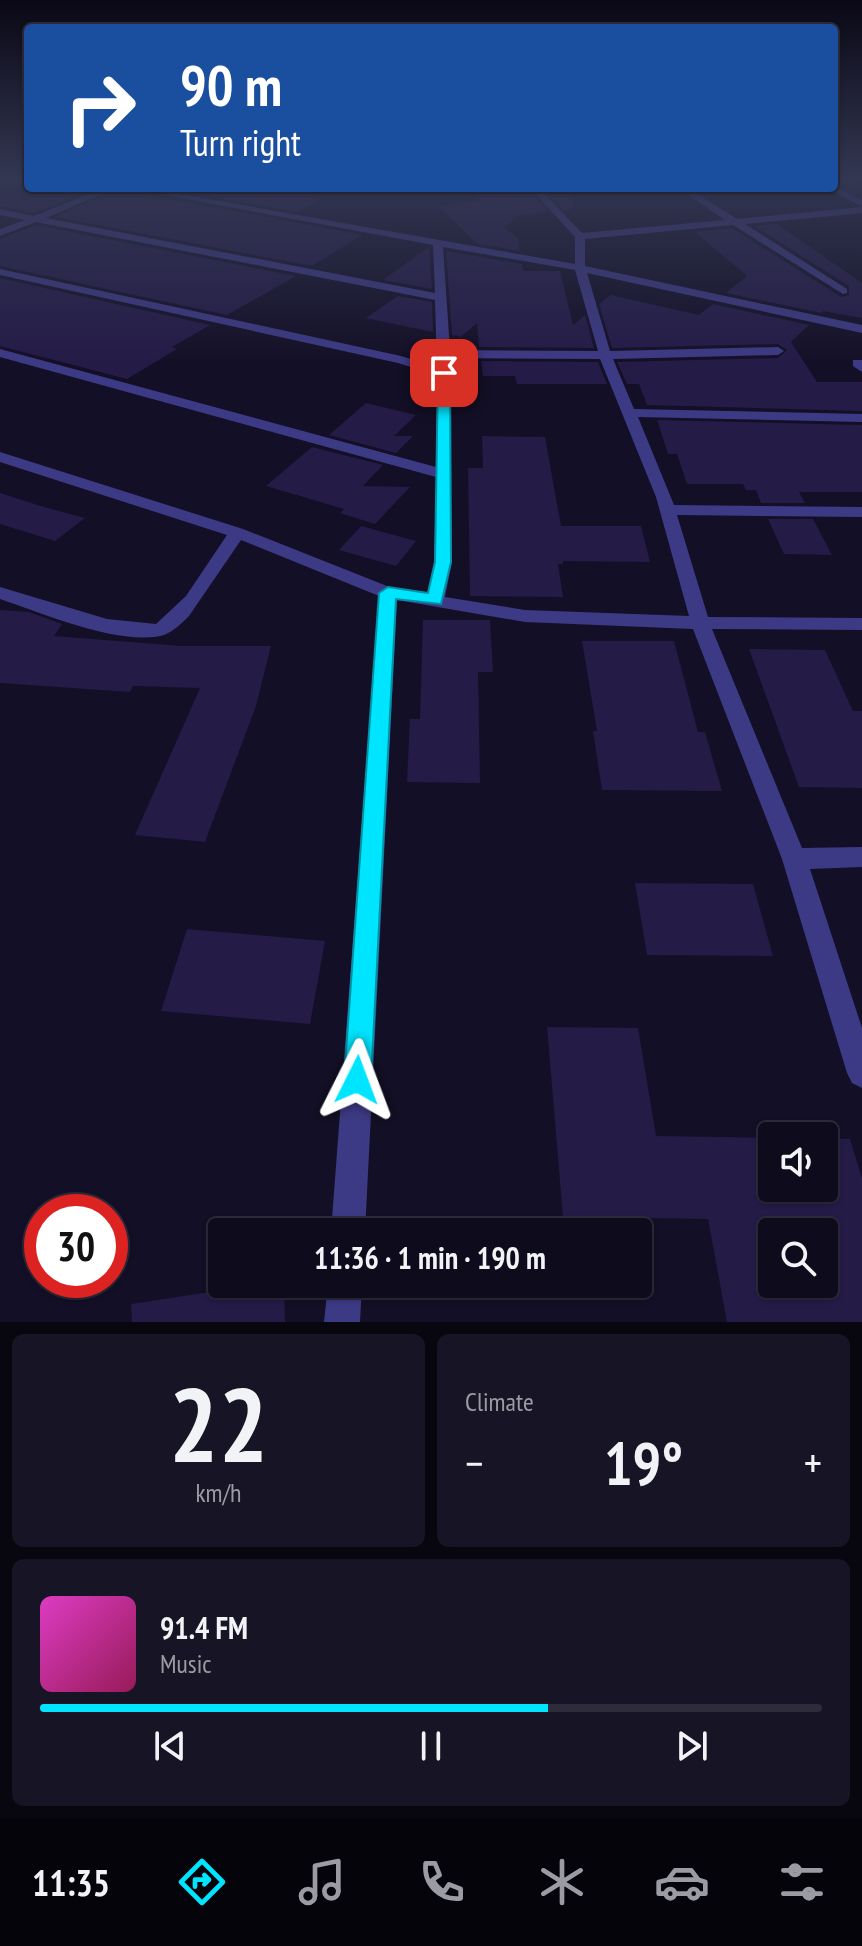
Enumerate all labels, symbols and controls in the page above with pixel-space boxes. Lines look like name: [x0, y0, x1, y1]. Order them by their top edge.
text: 90 m: [180, 49, 282, 121]
icon: right: [48, 56, 152, 160]
text: Turn right: [180, 119, 301, 166]
pin: [410, 339, 478, 407]
icon: arrive: [422, 351, 466, 395]
position arrow: [315, 1038, 399, 1122]
map controls: [758, 1122, 838, 1298]
button: sound: [758, 1122, 838, 1202]
speed limit sign: 30: [24, 1194, 128, 1298]
button: search: [758, 1218, 838, 1298]
text: 11:36 · 1 min · 190 m: [314, 1238, 546, 1277]
text: 22: [169, 1356, 268, 1491]
text: Climate: [465, 1385, 534, 1418]
text: 19°: [604, 1424, 683, 1502]
text: −: [465, 1434, 483, 1491]
text: +: [804, 1434, 822, 1491]
text: km/h: [195, 1476, 242, 1509]
text: 91.4 FM: [160, 1608, 248, 1647]
text: Music: [160, 1647, 212, 1680]
icon: previous: [148, 1724, 192, 1768]
icon: pause: [409, 1724, 453, 1768]
icon: next: [670, 1724, 714, 1768]
icon: directions: [174, 1854, 230, 1910]
icon: music: [294, 1854, 350, 1910]
icon: phone: [414, 1854, 470, 1910]
icon: climate: [534, 1854, 590, 1910]
icon: car: [654, 1854, 710, 1910]
icon: filters: [774, 1854, 830, 1910]
text: 11:35: [32, 1859, 110, 1906]

